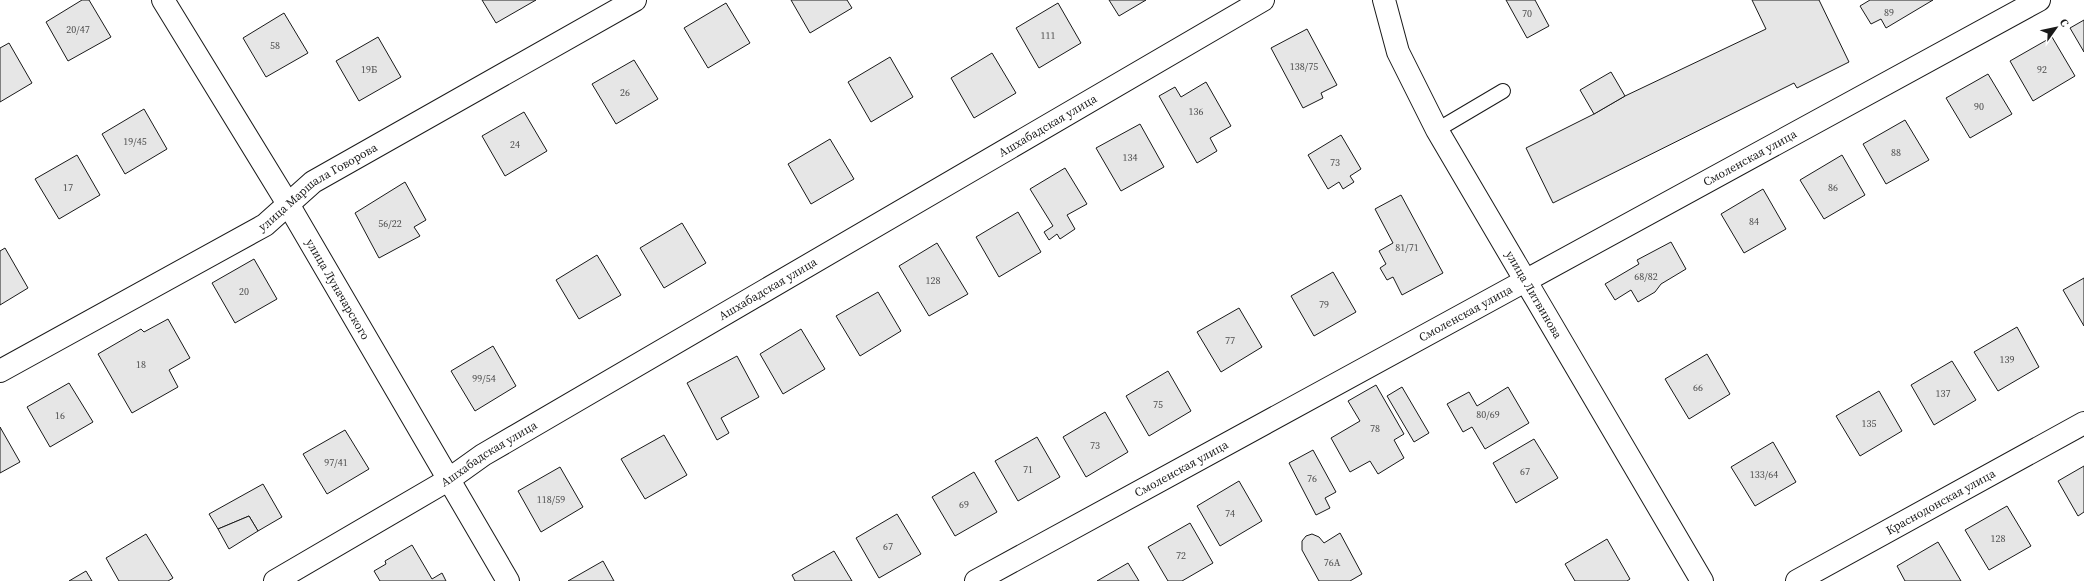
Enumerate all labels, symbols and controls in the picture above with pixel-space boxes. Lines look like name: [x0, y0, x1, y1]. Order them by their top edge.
house number: 89: [1884, 6, 1894, 19]
house number: 70: [1522, 7, 1532, 20]
north arrow: [2036, 8, 2076, 48]
text: С: [2056, 16, 2072, 30]
house number: 20/47: [66, 23, 90, 36]
house number: 111: [1041, 29, 1056, 42]
house number: 58: [270, 39, 280, 52]
house number: 138/75: [1290, 60, 1318, 73]
house number: 19Б: [361, 63, 377, 76]
house number: 92: [2037, 63, 2047, 76]
house number: 26: [620, 86, 630, 99]
street label: Ашхабадская улица: [995, 90, 1101, 161]
house number: 90: [1974, 100, 1984, 113]
house number: 136: [1189, 105, 1204, 118]
street label: Смоленская улица: [1700, 125, 1800, 190]
house number: 19/45: [123, 135, 147, 148]
house number: 24: [510, 138, 520, 151]
street label: улица Маршала Говорова: [256, 139, 381, 235]
house number: 88: [1891, 146, 1901, 159]
house number: 134: [1123, 151, 1138, 164]
house number: 73: [1330, 156, 1340, 169]
house number: 17: [63, 181, 73, 194]
house number: 86: [1828, 181, 1838, 194]
house number: 84: [1749, 215, 1759, 228]
house number: 56/22: [378, 217, 402, 230]
street label: улица Луначарского: [302, 236, 374, 343]
house number: 81/71: [1395, 241, 1419, 254]
street label: улица Литвинова: [1502, 248, 1566, 342]
street label: Ашхабадская улица: [716, 253, 821, 324]
house number: 68/82: [1634, 270, 1658, 283]
house number: 128: [926, 274, 941, 287]
street label: Смоленская улица: [1416, 281, 1516, 345]
house number: 20: [239, 285, 249, 298]
house number: 79: [1319, 298, 1329, 311]
house number: 77: [1225, 334, 1235, 347]
house number: 139: [2000, 353, 2015, 366]
house number: 18: [136, 358, 146, 371]
house number: 99/54: [472, 372, 496, 385]
house number: 66: [1693, 381, 1703, 394]
house number: 137: [1936, 387, 1951, 400]
house number: 75: [1153, 398, 1163, 411]
house number: 80/69: [1476, 408, 1500, 421]
house number: 16: [55, 409, 65, 422]
street label: Ашхабадская улица: [438, 417, 541, 490]
house number: 135: [1862, 417, 1877, 430]
house number: 78: [1370, 422, 1380, 435]
street label: Смоленская улица: [1132, 436, 1232, 501]
house number: 73: [1090, 439, 1100, 452]
house number: 97/41: [324, 456, 348, 469]
house number: 71: [1023, 463, 1033, 476]
house number: 67: [1520, 465, 1530, 478]
street label: Краснодонская улица: [1883, 465, 1999, 538]
house number: 133/64: [1750, 468, 1778, 481]
house number: 76: [1307, 472, 1317, 485]
house number: 118/59: [537, 493, 565, 506]
house number: 69: [959, 498, 969, 511]
house number: 74: [1225, 507, 1235, 520]
house number: 128: [1991, 532, 2006, 545]
house number: 67: [883, 540, 893, 553]
house number: 72: [1176, 549, 1186, 562]
house number: 76А: [1324, 556, 1341, 569]

